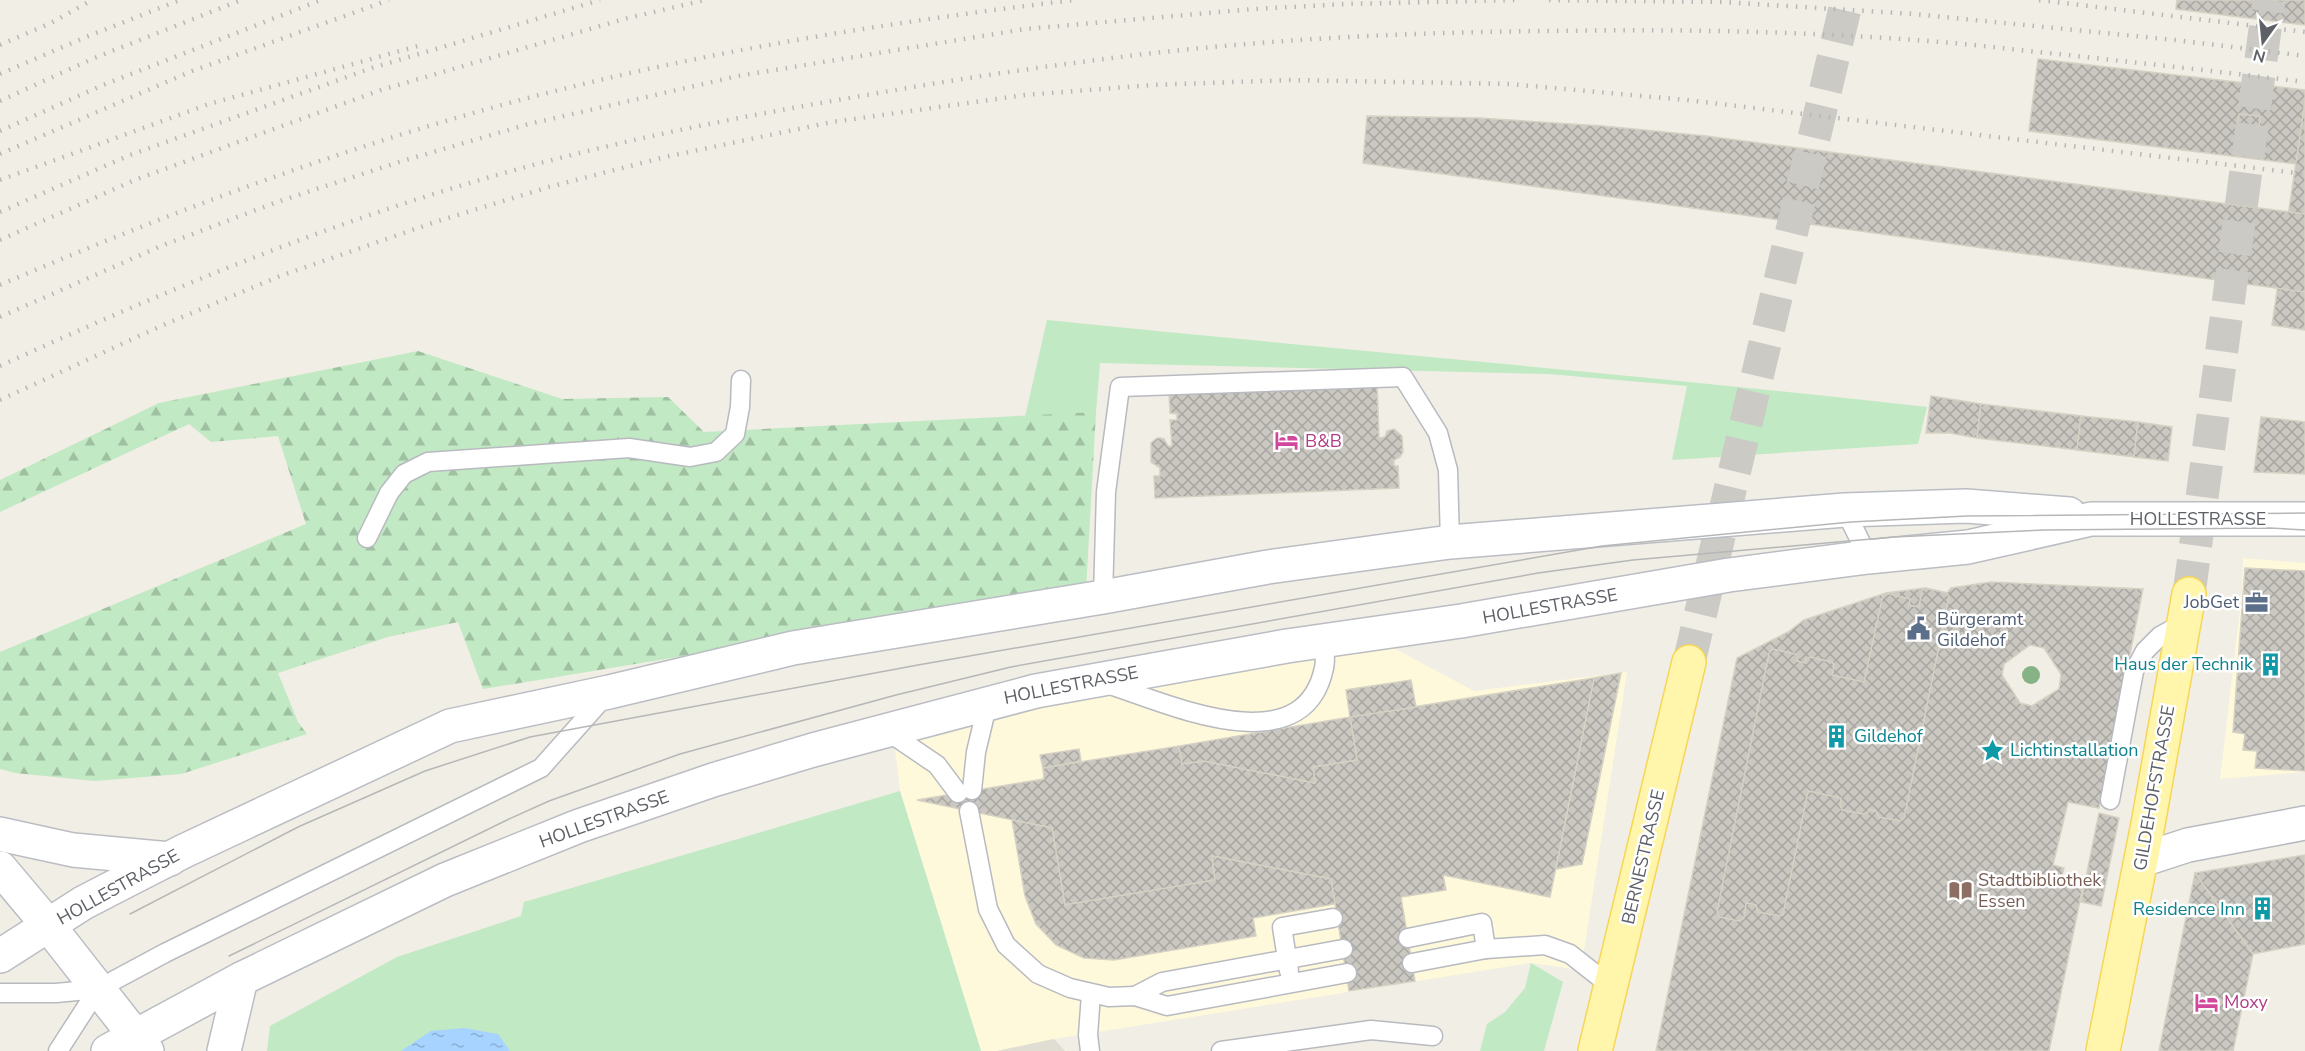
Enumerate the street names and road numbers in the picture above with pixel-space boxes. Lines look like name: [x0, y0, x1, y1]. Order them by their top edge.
street label: HOLLESTRASSE: [2130, 507, 2266, 531]
street label: HOLLESTRASSE: [1481, 582, 1619, 630]
street label: HOLLESTRASSE: [1002, 660, 1140, 710]
street label: GILDEHOFSTRASSE: [2128, 704, 2180, 872]
street label: HOLLESTRASSE: [536, 784, 672, 854]
street label: BERNESTRASSE: [1616, 787, 1670, 927]
street label: HOLLESTRASSE: [52, 843, 184, 931]

